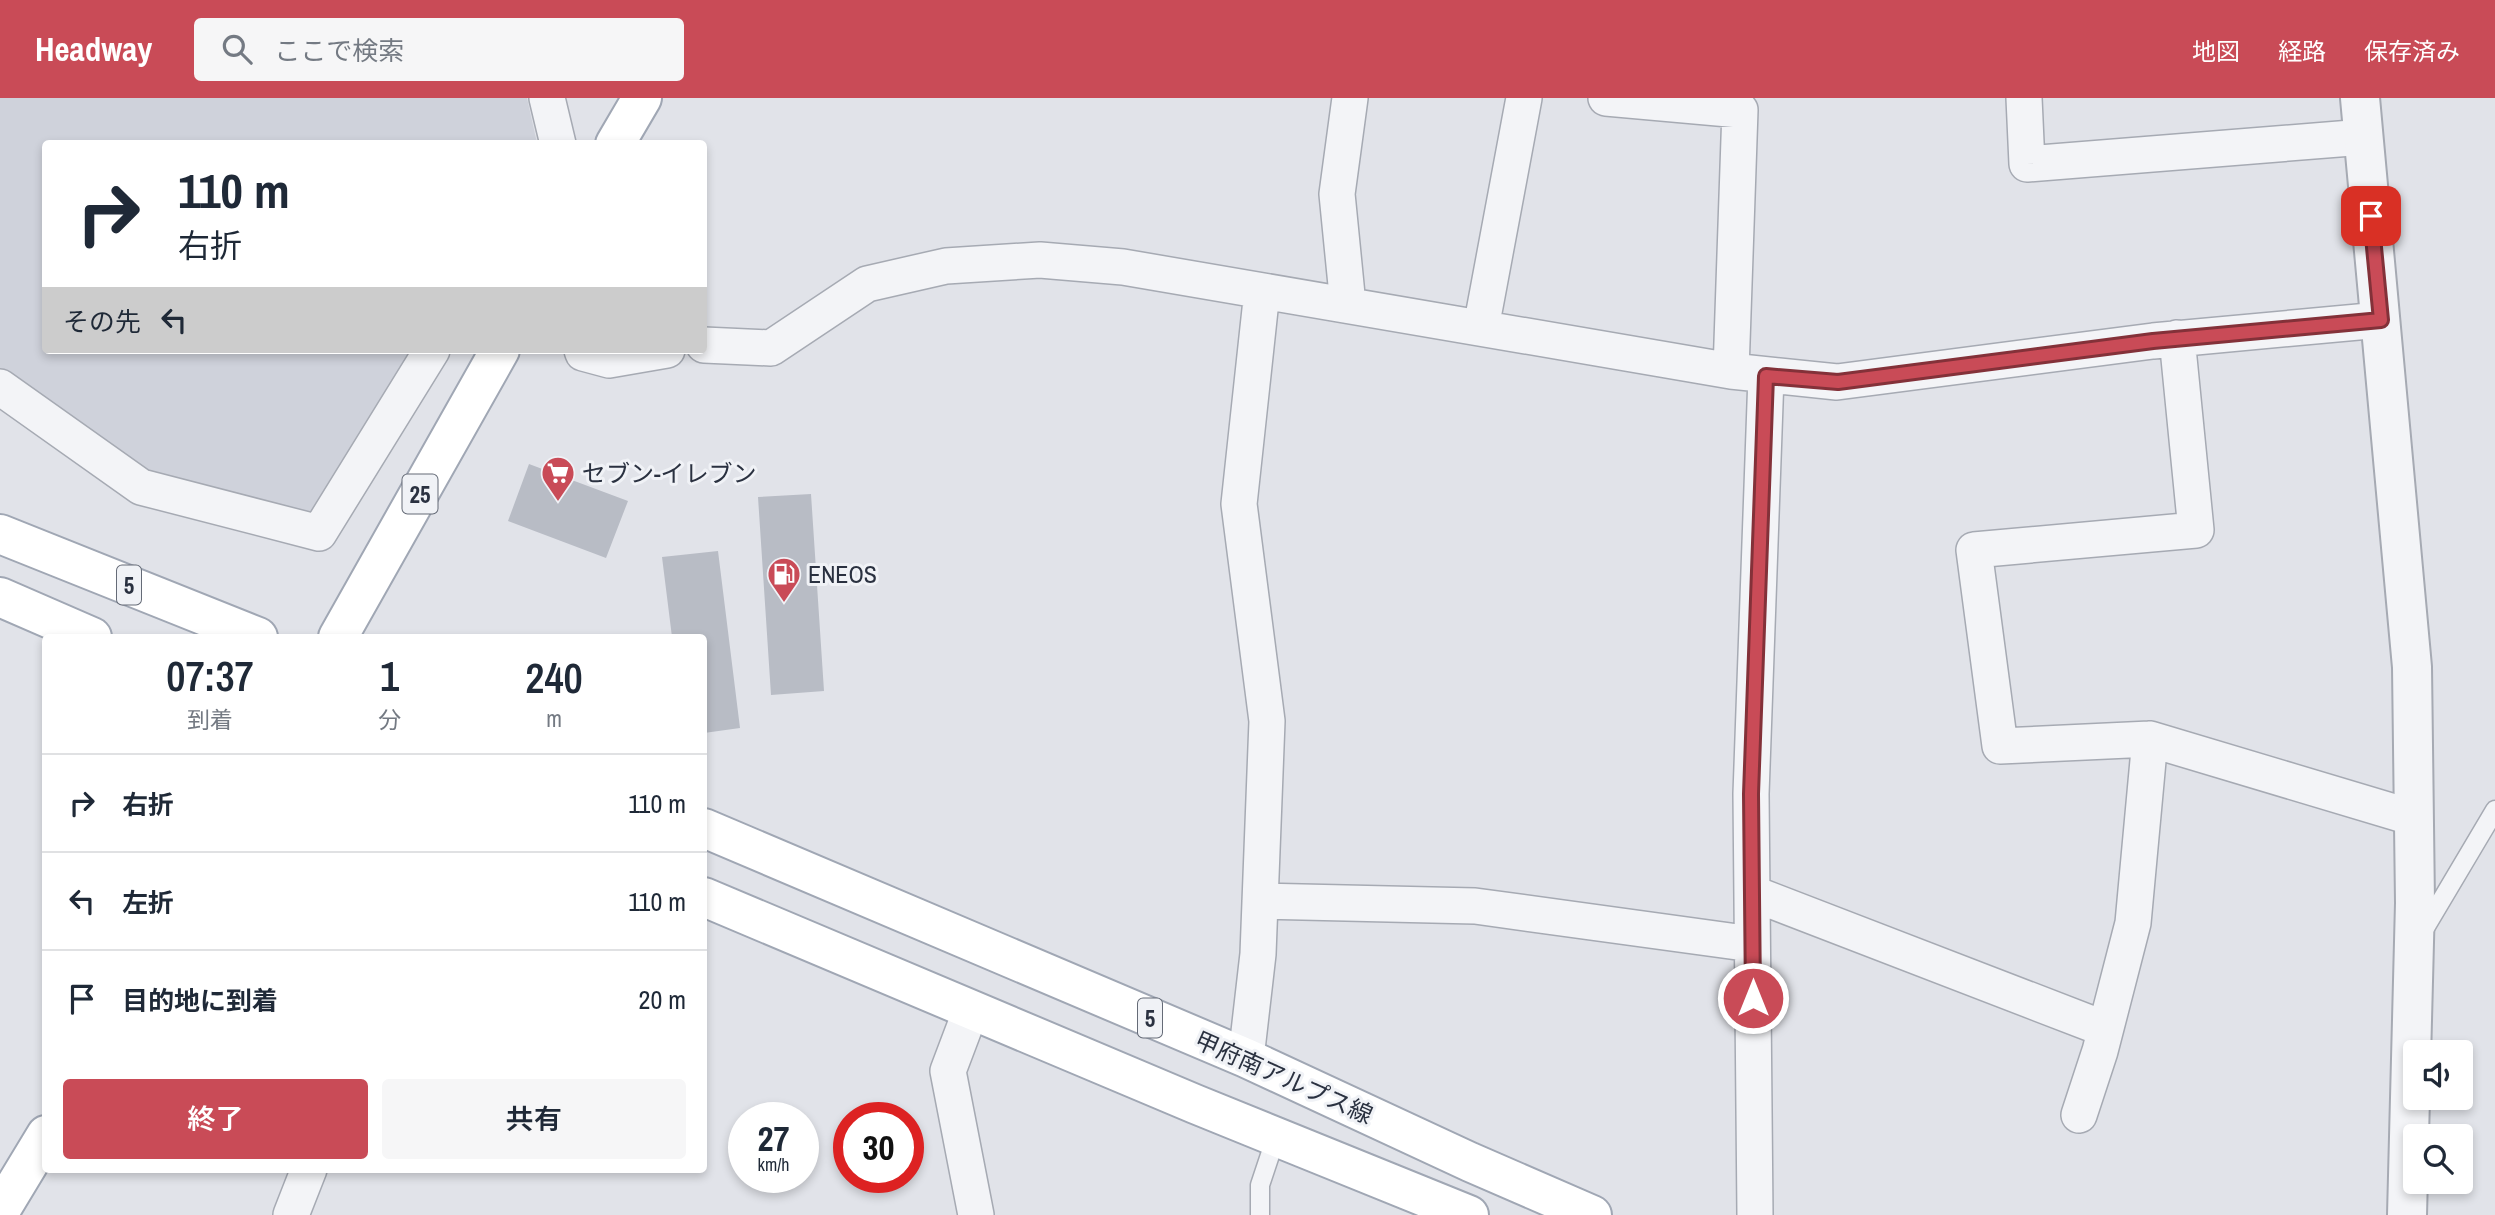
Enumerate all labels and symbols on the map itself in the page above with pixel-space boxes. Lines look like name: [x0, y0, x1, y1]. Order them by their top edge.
pin: [2341, 186, 2401, 246]
supermarket icon: セブン-イレブン: [539, 454, 577, 503]
place label: セブン-イレブン: [582, 457, 757, 489]
road number: 25: [402, 474, 438, 514]
fuel station icon: ENEOS: [765, 555, 803, 604]
place label: ENEOS: [808, 558, 877, 590]
road number: 5: [117, 565, 141, 604]
position arrow: [1716, 961, 1790, 1035]
road number: 5: [1138, 998, 1162, 1037]
street label: 甲府南アルプス線: [1190, 1023, 1378, 1131]
speed limit sign: 30: [833, 1102, 924, 1193]

